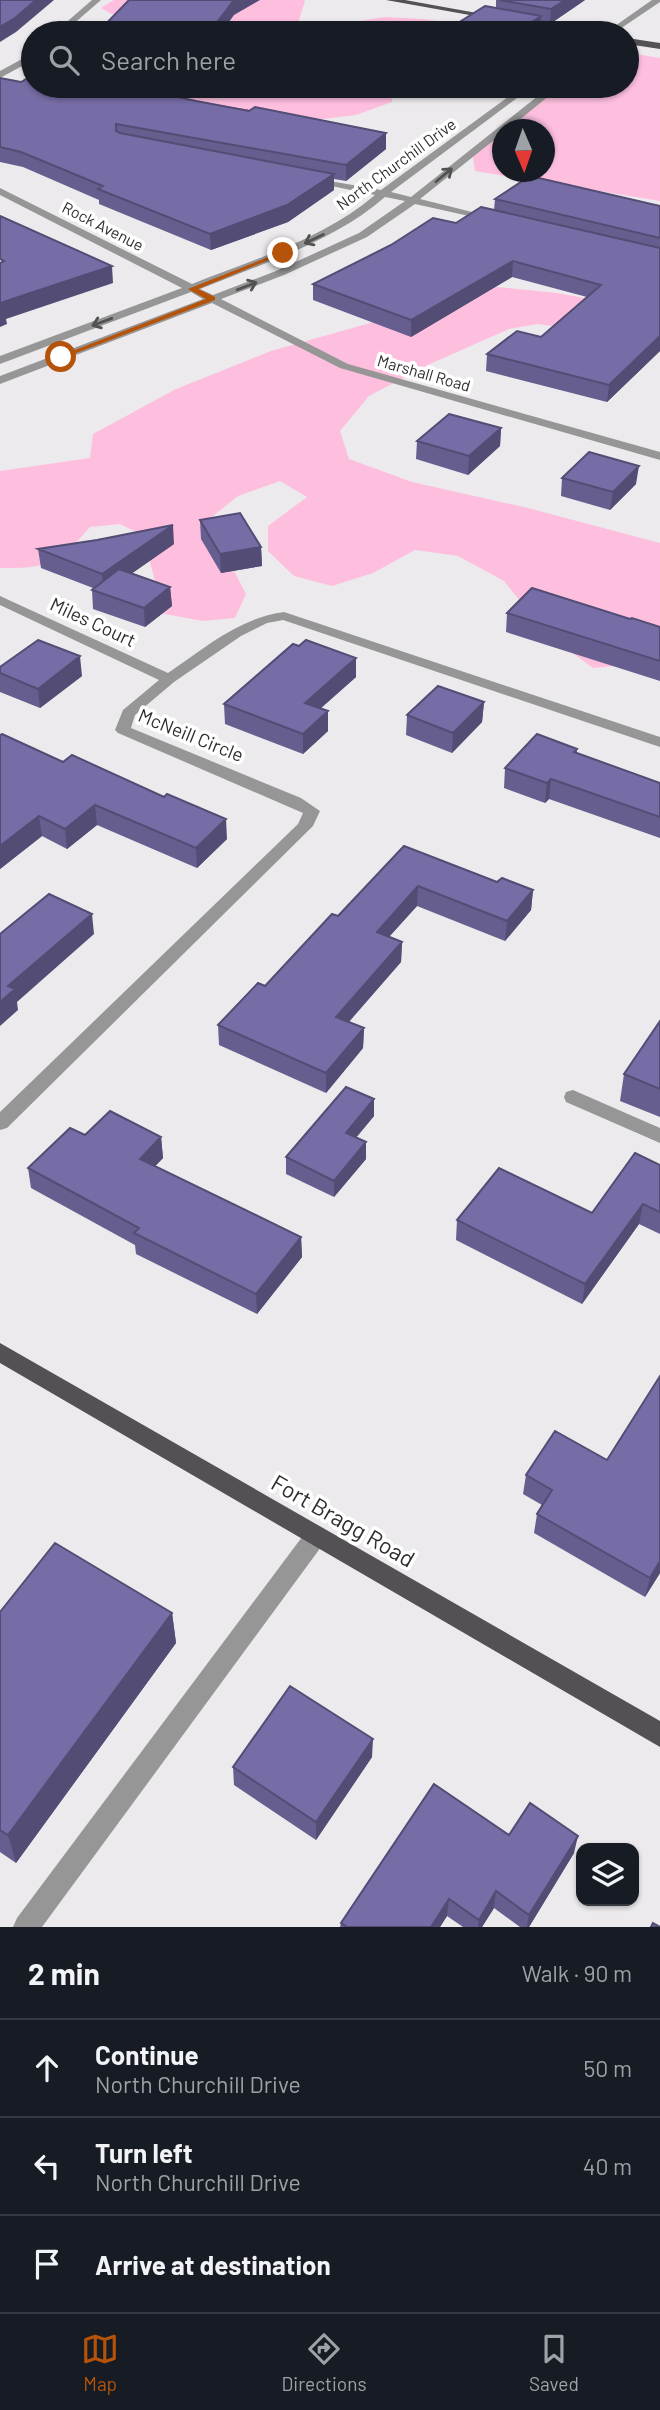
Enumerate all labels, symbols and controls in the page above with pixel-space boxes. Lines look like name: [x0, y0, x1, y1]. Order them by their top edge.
search box: [21, 21, 639, 98]
icon: search: [45, 41, 83, 79]
text: Search here: [101, 44, 236, 75]
street label: North Churchill Drive: [332, 114, 459, 213]
north arrow: [492, 119, 555, 182]
one-way arrow: [435, 167, 453, 183]
street label: Rock Avenue: [59, 197, 147, 254]
one-way arrow: [304, 232, 325, 246]
route end: [267, 237, 298, 268]
one-way arrow: [235, 278, 257, 291]
one-way arrow: [92, 316, 114, 329]
route start: [45, 341, 76, 372]
street label: Marshall Road: [375, 350, 473, 395]
street label: Miles Court: [47, 592, 140, 651]
street label: McNeill Circle: [135, 703, 247, 766]
street label: Fort Bragg Road: [267, 1468, 420, 1572]
map controls: [576, 1843, 639, 1906]
button: layers: [576, 1843, 639, 1906]
text: 2 min: [28, 1955, 100, 1991]
text: Walk · 90 m: [522, 1959, 632, 1987]
text: Continue: [95, 2039, 199, 2070]
icon: ahead: [28, 2049, 66, 2087]
text: 50 m: [584, 2054, 632, 2082]
text: North Churchill Drive: [95, 2070, 301, 2098]
text: Turn left: [95, 2137, 193, 2168]
icon: left: [28, 2147, 66, 2185]
text: 40 m: [583, 2152, 632, 2180]
text: North Churchill Drive: [95, 2168, 301, 2196]
icon: arrive: [28, 2245, 66, 2283]
text: Arrive at destination: [95, 2249, 331, 2280]
tab: Map: [81, 2330, 119, 2395]
tab: Directions: [282, 2330, 367, 2395]
tab: Saved: [529, 2330, 579, 2395]

